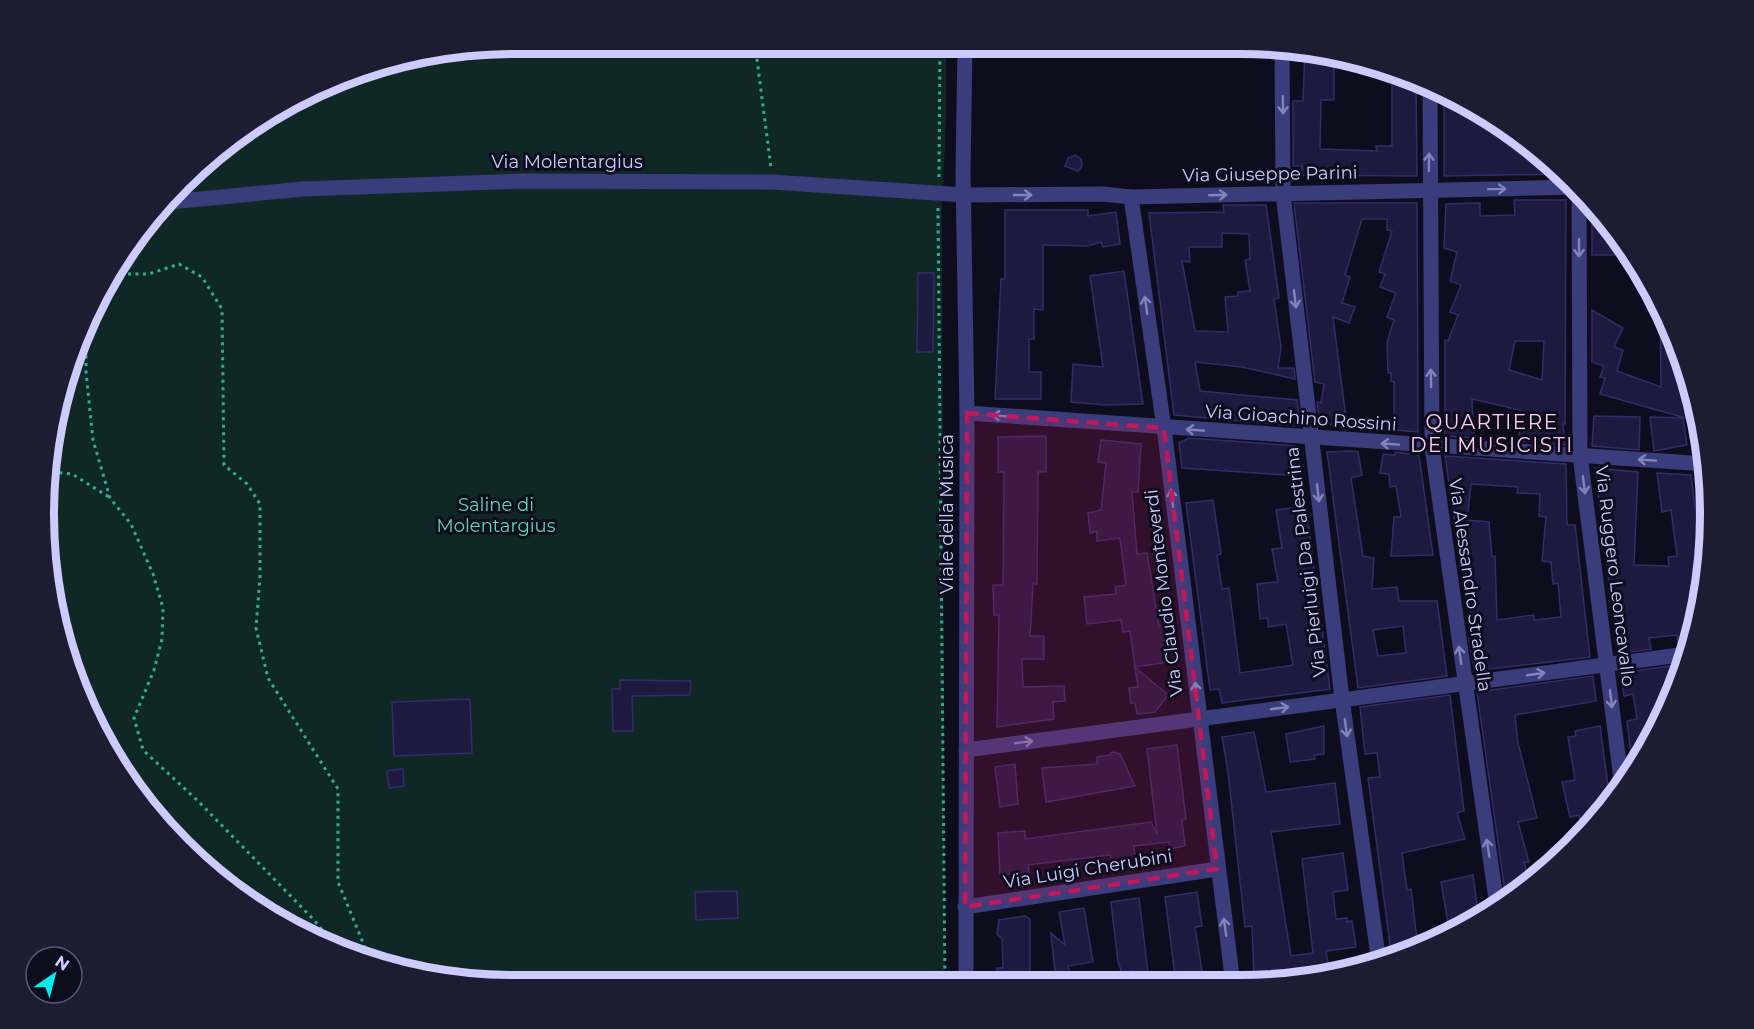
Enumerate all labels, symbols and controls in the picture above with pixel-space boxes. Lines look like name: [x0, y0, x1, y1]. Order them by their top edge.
one-way arrow: [1277, 95, 1288, 115]
street label: Via Molentargius: [491, 151, 643, 173]
one-way arrow: [1423, 152, 1435, 172]
street label: Via Giuseppe Parini: [1182, 161, 1358, 187]
one-way arrow: [1486, 183, 1506, 195]
one-way arrow: [1013, 189, 1033, 201]
one-way arrow: [1207, 189, 1227, 200]
one-way arrow: [1574, 238, 1585, 258]
one-way arrow: [1290, 289, 1301, 309]
one-way arrow: [1141, 295, 1152, 315]
one-way arrow: [1425, 368, 1437, 388]
street label: Via Gioachino Rossini: [1205, 400, 1397, 436]
one-way arrow: [991, 410, 1011, 421]
district label: QUARTIERE DEI MUSICISTI: [1410, 410, 1574, 457]
one-way arrow: [1186, 424, 1206, 435]
street label: Viale della Musica: [936, 434, 958, 594]
one-way arrow: [1380, 438, 1400, 449]
street label: Via Pierluigi Da Palestrina: [1281, 446, 1331, 678]
one-way arrow: [1638, 454, 1658, 465]
street label: Via Ruggero Leoncavallo: [1591, 464, 1639, 688]
one-way arrow: [1579, 475, 1590, 494]
street label: Via Alessandro Stradella: [1444, 477, 1496, 693]
one-way arrow: [1312, 483, 1323, 503]
street label: Via Claudio Monteverdi: [1140, 488, 1188, 698]
one-way arrow: [1166, 488, 1177, 508]
park label: Saline di Molentargius: [437, 494, 556, 537]
one-way arrow: [1454, 646, 1465, 665]
one-way arrow: [1526, 669, 1545, 680]
one-way arrow: [1190, 682, 1201, 702]
one-way arrow: [1606, 689, 1617, 709]
one-way arrow: [1270, 702, 1290, 713]
one-way arrow: [1341, 718, 1352, 738]
one-way arrow: [1014, 737, 1034, 748]
one-way arrow: [1483, 838, 1494, 858]
street label: Via Luigi Cherubini: [1002, 845, 1174, 893]
one-way arrow: [1220, 917, 1231, 937]
north arrow: [24, 945, 84, 1005]
text: N: [52, 952, 73, 975]

